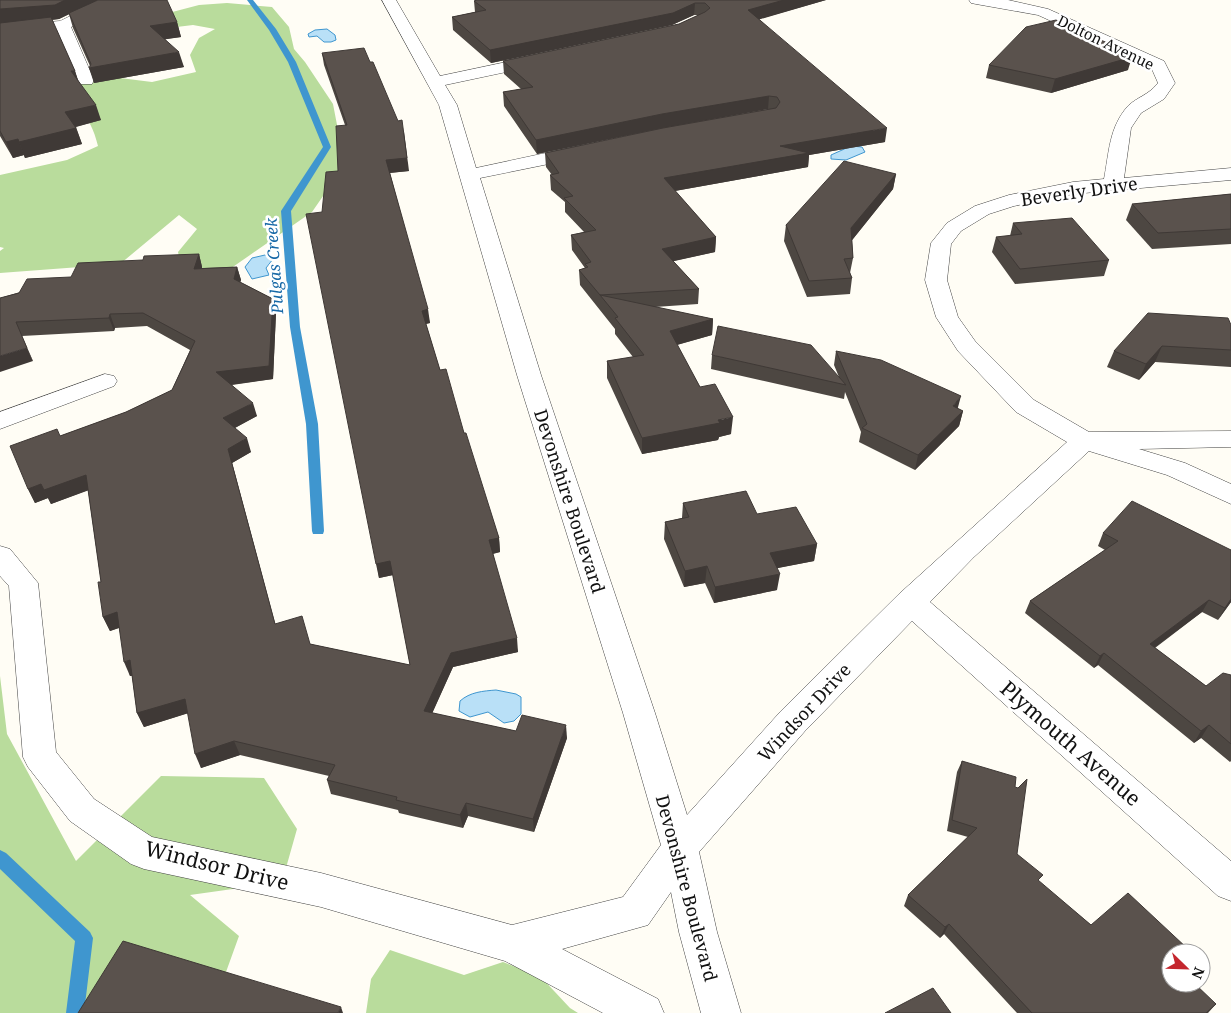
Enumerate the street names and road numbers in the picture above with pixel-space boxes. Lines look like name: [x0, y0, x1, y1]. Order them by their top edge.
street label: Dolton Avenue: [1054, 10, 1158, 74]
street label: Beverly Drive: [1019, 171, 1139, 211]
street label: Devonshire Boulevard: [529, 406, 611, 596]
street label: Windsor Drive: [752, 658, 856, 766]
street label: Plymouth Avenue: [995, 674, 1147, 812]
street label: Devonshire Boulevard: [651, 792, 723, 984]
street label: Windsor Drive: [142, 834, 292, 896]

